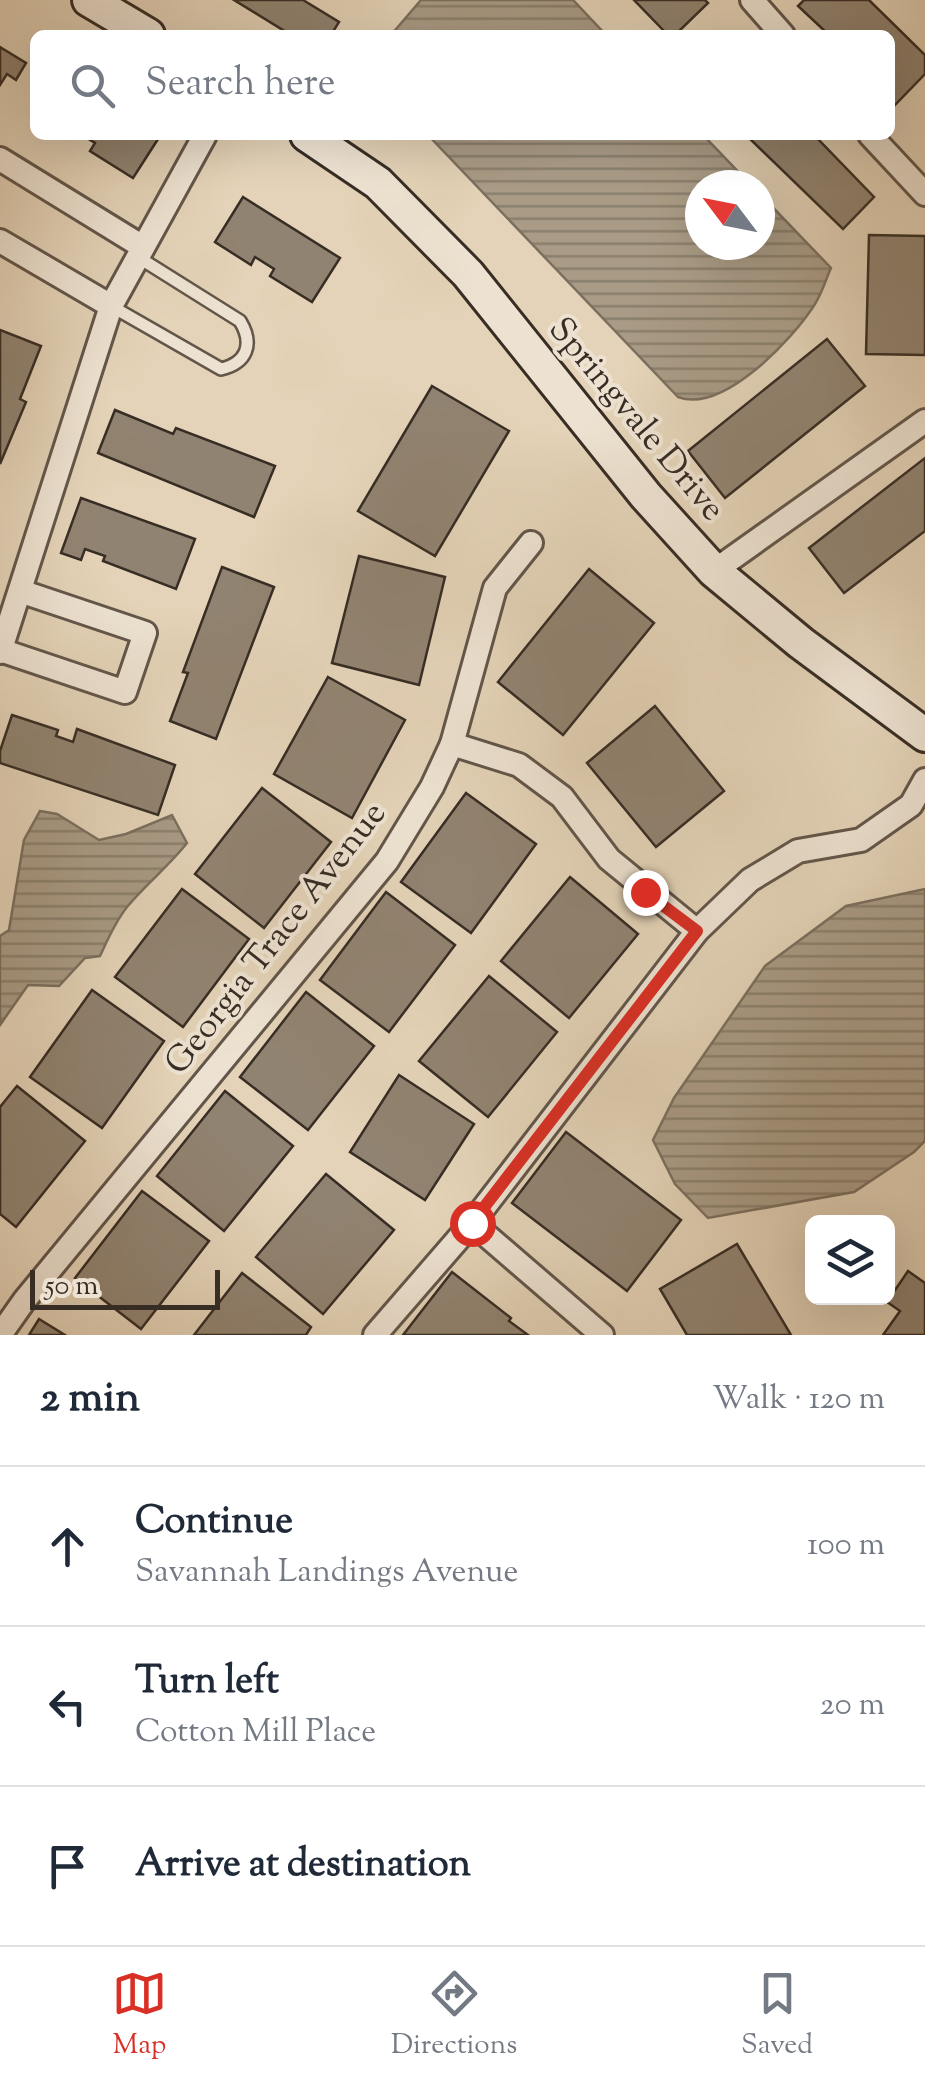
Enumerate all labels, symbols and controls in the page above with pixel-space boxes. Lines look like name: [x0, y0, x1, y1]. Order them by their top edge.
search box: [30, 30, 895, 140]
icon: search: [65, 58, 120, 113]
text: Search here: [145, 58, 336, 112]
north arrow: [685, 170, 775, 260]
street label: Springvale Drive: [535, 307, 736, 533]
street label: Georgia Trace Avenue: [154, 792, 400, 1087]
route end: [623, 870, 669, 916]
route start: [450, 1201, 496, 1247]
map controls: [805, 1215, 895, 1305]
button: layers: [805, 1215, 895, 1305]
scale bar: [30, 1265, 220, 1310]
text: 50 m: [45, 1267, 99, 1307]
text: 2 min: [40, 1370, 140, 1430]
text: Walk · 120 m: [712, 1377, 885, 1423]
text: Continue: [135, 1496, 293, 1550]
icon: ahead: [40, 1519, 95, 1574]
text: 100 m: [807, 1523, 885, 1569]
text: Savannah Landings Avenue: [135, 1550, 518, 1596]
text: Turn left: [135, 1656, 279, 1710]
icon: left: [40, 1679, 95, 1734]
text: 20 m: [820, 1683, 885, 1729]
text: Cotton Mill Place: [135, 1710, 376, 1756]
icon: arrive: [40, 1839, 95, 1894]
text: Arrive at destination: [135, 1839, 471, 1893]
tab: Map: [112, 1966, 167, 2066]
tab: Directions: [391, 1966, 517, 2066]
tab: Saved: [741, 1966, 813, 2066]

